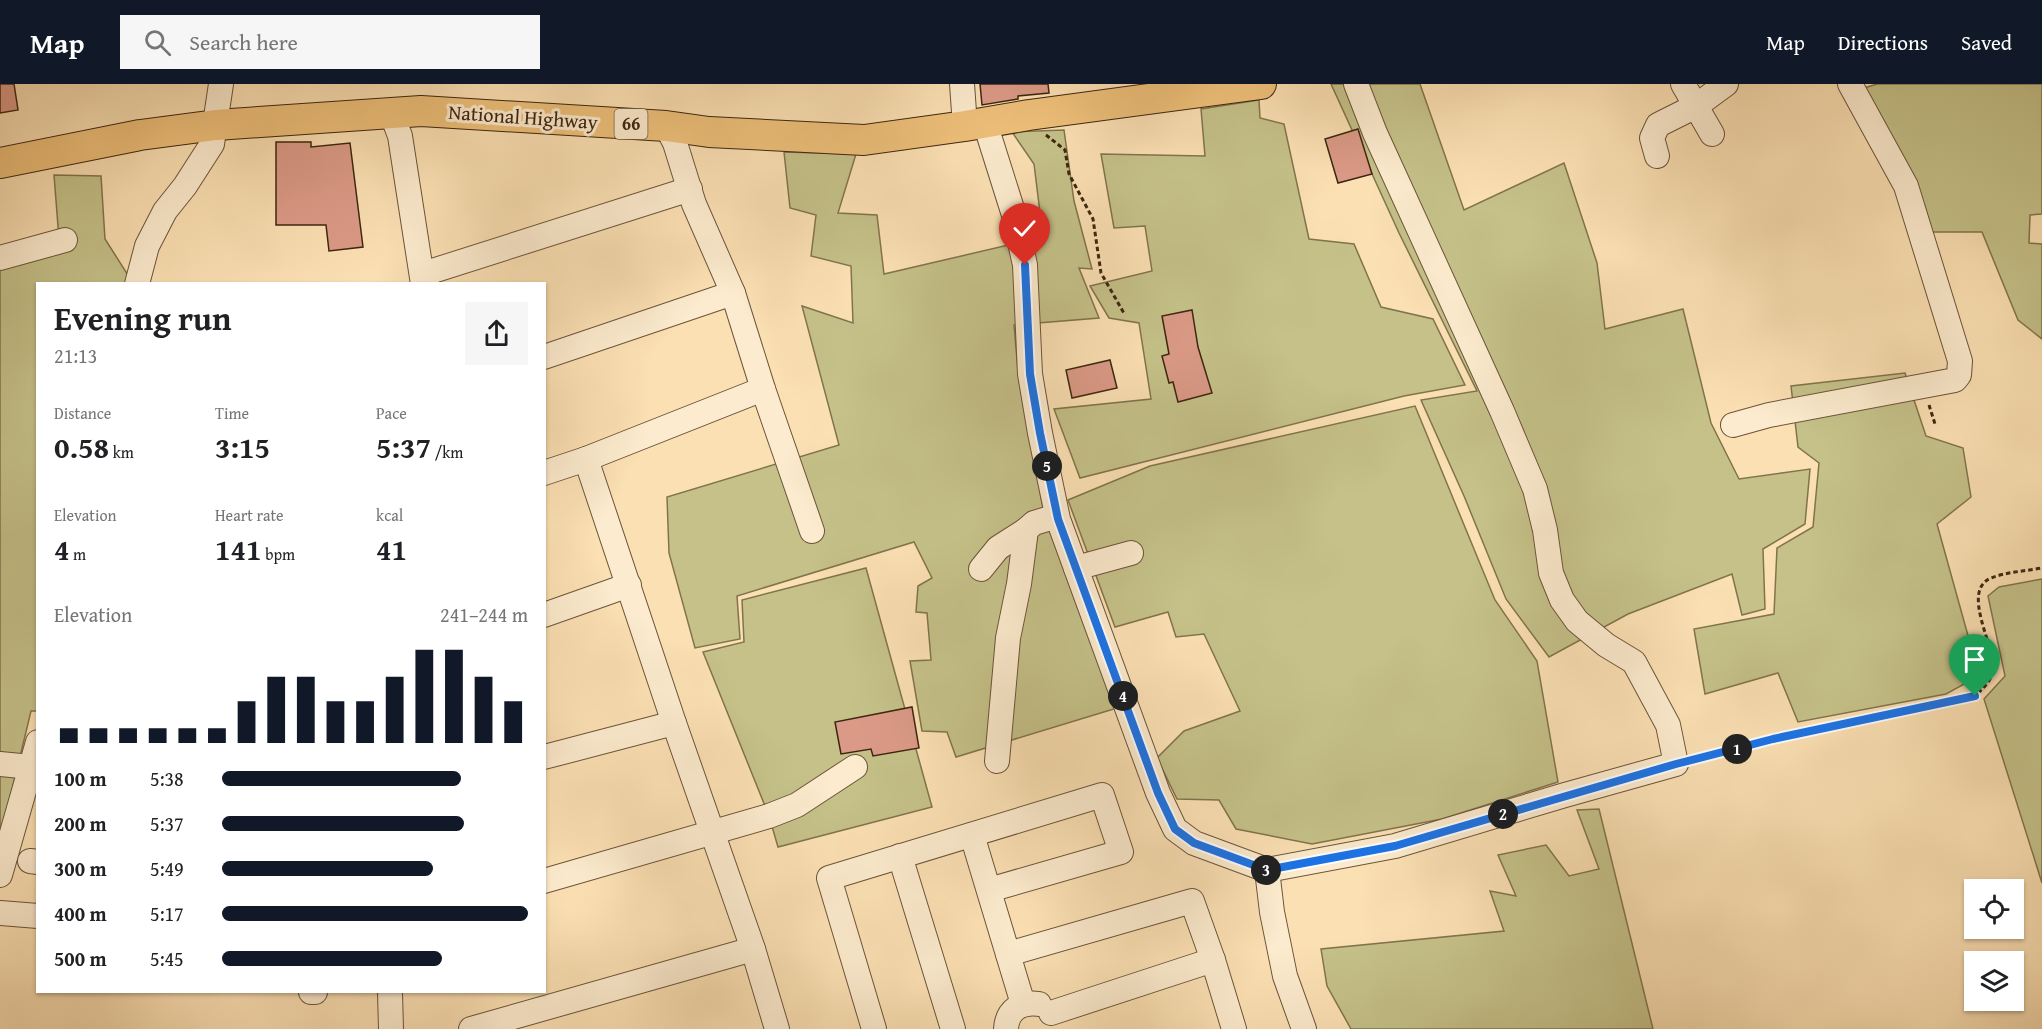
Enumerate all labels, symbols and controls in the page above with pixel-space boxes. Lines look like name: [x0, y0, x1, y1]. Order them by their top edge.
search box: [120, 15, 540, 69]
text: Map: [30, 22, 84, 63]
icon: search: [141, 26, 174, 59]
text: Search here: [189, 26, 298, 58]
text: Map: [1766, 27, 1805, 58]
text: Directions: [1838, 27, 1928, 58]
text: Saved: [1961, 27, 2012, 58]
street label: National Highway: [447, 97, 599, 136]
road number: 66: [614, 109, 648, 139]
pin: [999, 203, 1050, 265]
icon: check: [1008, 212, 1041, 245]
text: Evening run: [54, 294, 231, 342]
button: share: [465, 302, 528, 365]
text: 21:13: [54, 341, 97, 370]
text: Distance: [54, 401, 111, 425]
text: Time: [215, 401, 249, 425]
text: Pace: [376, 401, 407, 425]
text: 0.58: [54, 425, 109, 469]
text: 3:15: [215, 425, 270, 469]
text: 5:37: [376, 425, 431, 469]
text: km: [109, 440, 134, 464]
text: /km: [431, 440, 463, 464]
pin: 5: [1032, 451, 1062, 481]
text: 5: [1043, 454, 1051, 478]
text: Elevation: [54, 503, 117, 527]
text: Heart rate: [215, 503, 284, 527]
text: kcal: [376, 503, 403, 527]
text: 4: [54, 527, 70, 571]
text: 141: [215, 527, 262, 571]
text: 41: [376, 527, 407, 571]
text: m: [70, 542, 86, 566]
text: bpm: [262, 542, 295, 566]
text: Elevation: [54, 600, 132, 629]
text: 241–244 m: [440, 600, 528, 629]
pin: [1949, 634, 2000, 696]
icon: arrive: [1958, 643, 1991, 676]
pin: 4: [1108, 681, 1138, 711]
text: 4: [1119, 684, 1127, 708]
pin: 1: [1722, 734, 1752, 764]
text: 1: [1733, 737, 1741, 761]
text: 100 m: [54, 764, 107, 793]
text: 5:38: [150, 764, 184, 793]
pin: 2: [1488, 799, 1518, 829]
text: 2: [1499, 802, 1507, 826]
text: 200 m: [54, 809, 107, 838]
text: 5:37: [150, 809, 184, 838]
text: 300 m: [54, 854, 107, 883]
text: 5:49: [150, 854, 184, 883]
pin: 3: [1251, 855, 1281, 885]
text: 3: [1262, 858, 1270, 882]
map controls: [1964, 879, 2024, 1011]
button: locate: [1964, 879, 2024, 939]
text: 400 m: [54, 899, 107, 928]
text: 5:17: [150, 899, 184, 928]
text: 500 m: [54, 944, 107, 973]
text: 5:45: [150, 944, 184, 973]
button: layers: [1964, 951, 2024, 1011]

